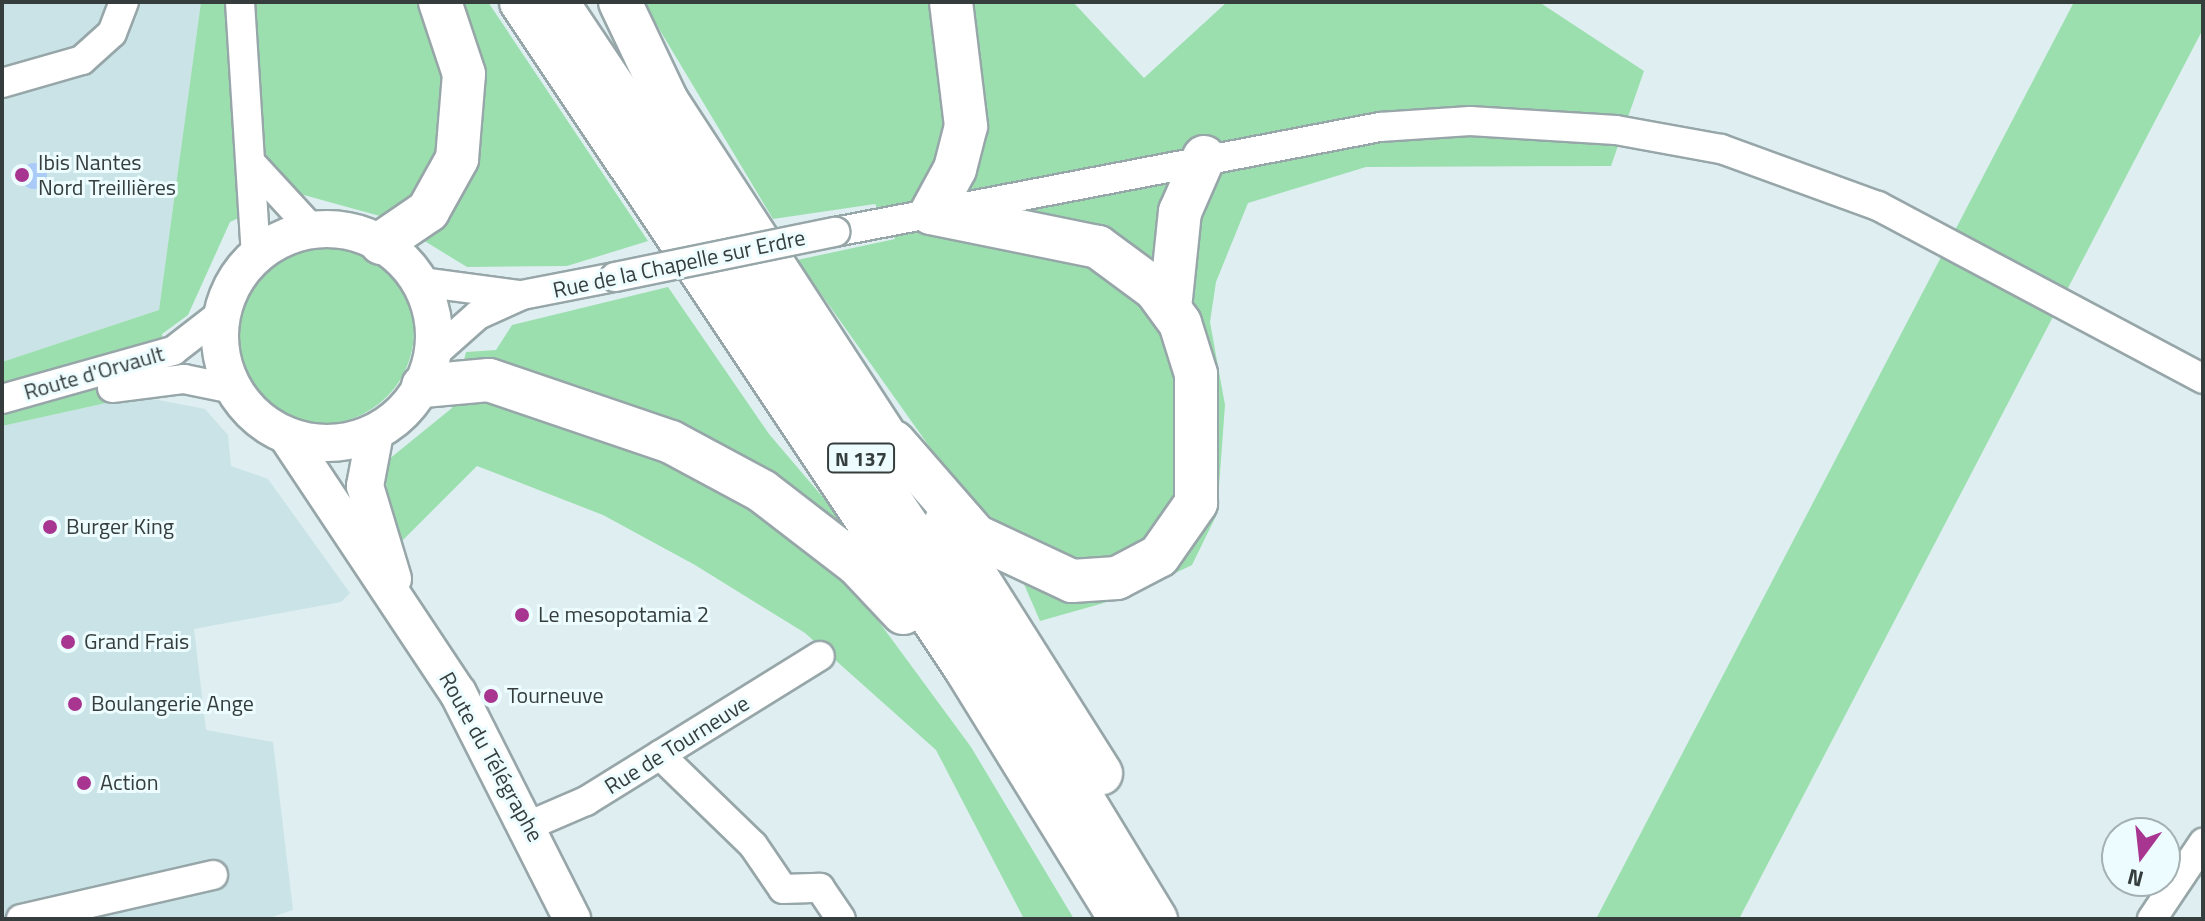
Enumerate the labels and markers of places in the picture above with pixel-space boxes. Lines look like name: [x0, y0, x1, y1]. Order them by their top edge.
place label: Ibis Nantes Nord Treillières: [38, 149, 176, 200]
marker: Ibis Nantes Nord Treillières: [13, 166, 31, 184]
place label: Burger King: [66, 514, 174, 540]
marker: Burger King: [41, 518, 59, 536]
place label: Le mesopotamia 2: [538, 602, 709, 628]
marker: Le mesopotamia 2: [513, 606, 531, 624]
place label: Grand Frais: [84, 629, 189, 655]
marker: Grand Frais: [59, 633, 77, 651]
place label: Tourneuve: [507, 683, 604, 709]
marker: Tourneuve: [482, 687, 500, 705]
place label: Boulangerie Ange: [91, 691, 254, 717]
marker: Boulangerie Ange: [66, 695, 84, 713]
place label: Action: [100, 770, 159, 796]
marker: Action: [75, 774, 93, 792]

